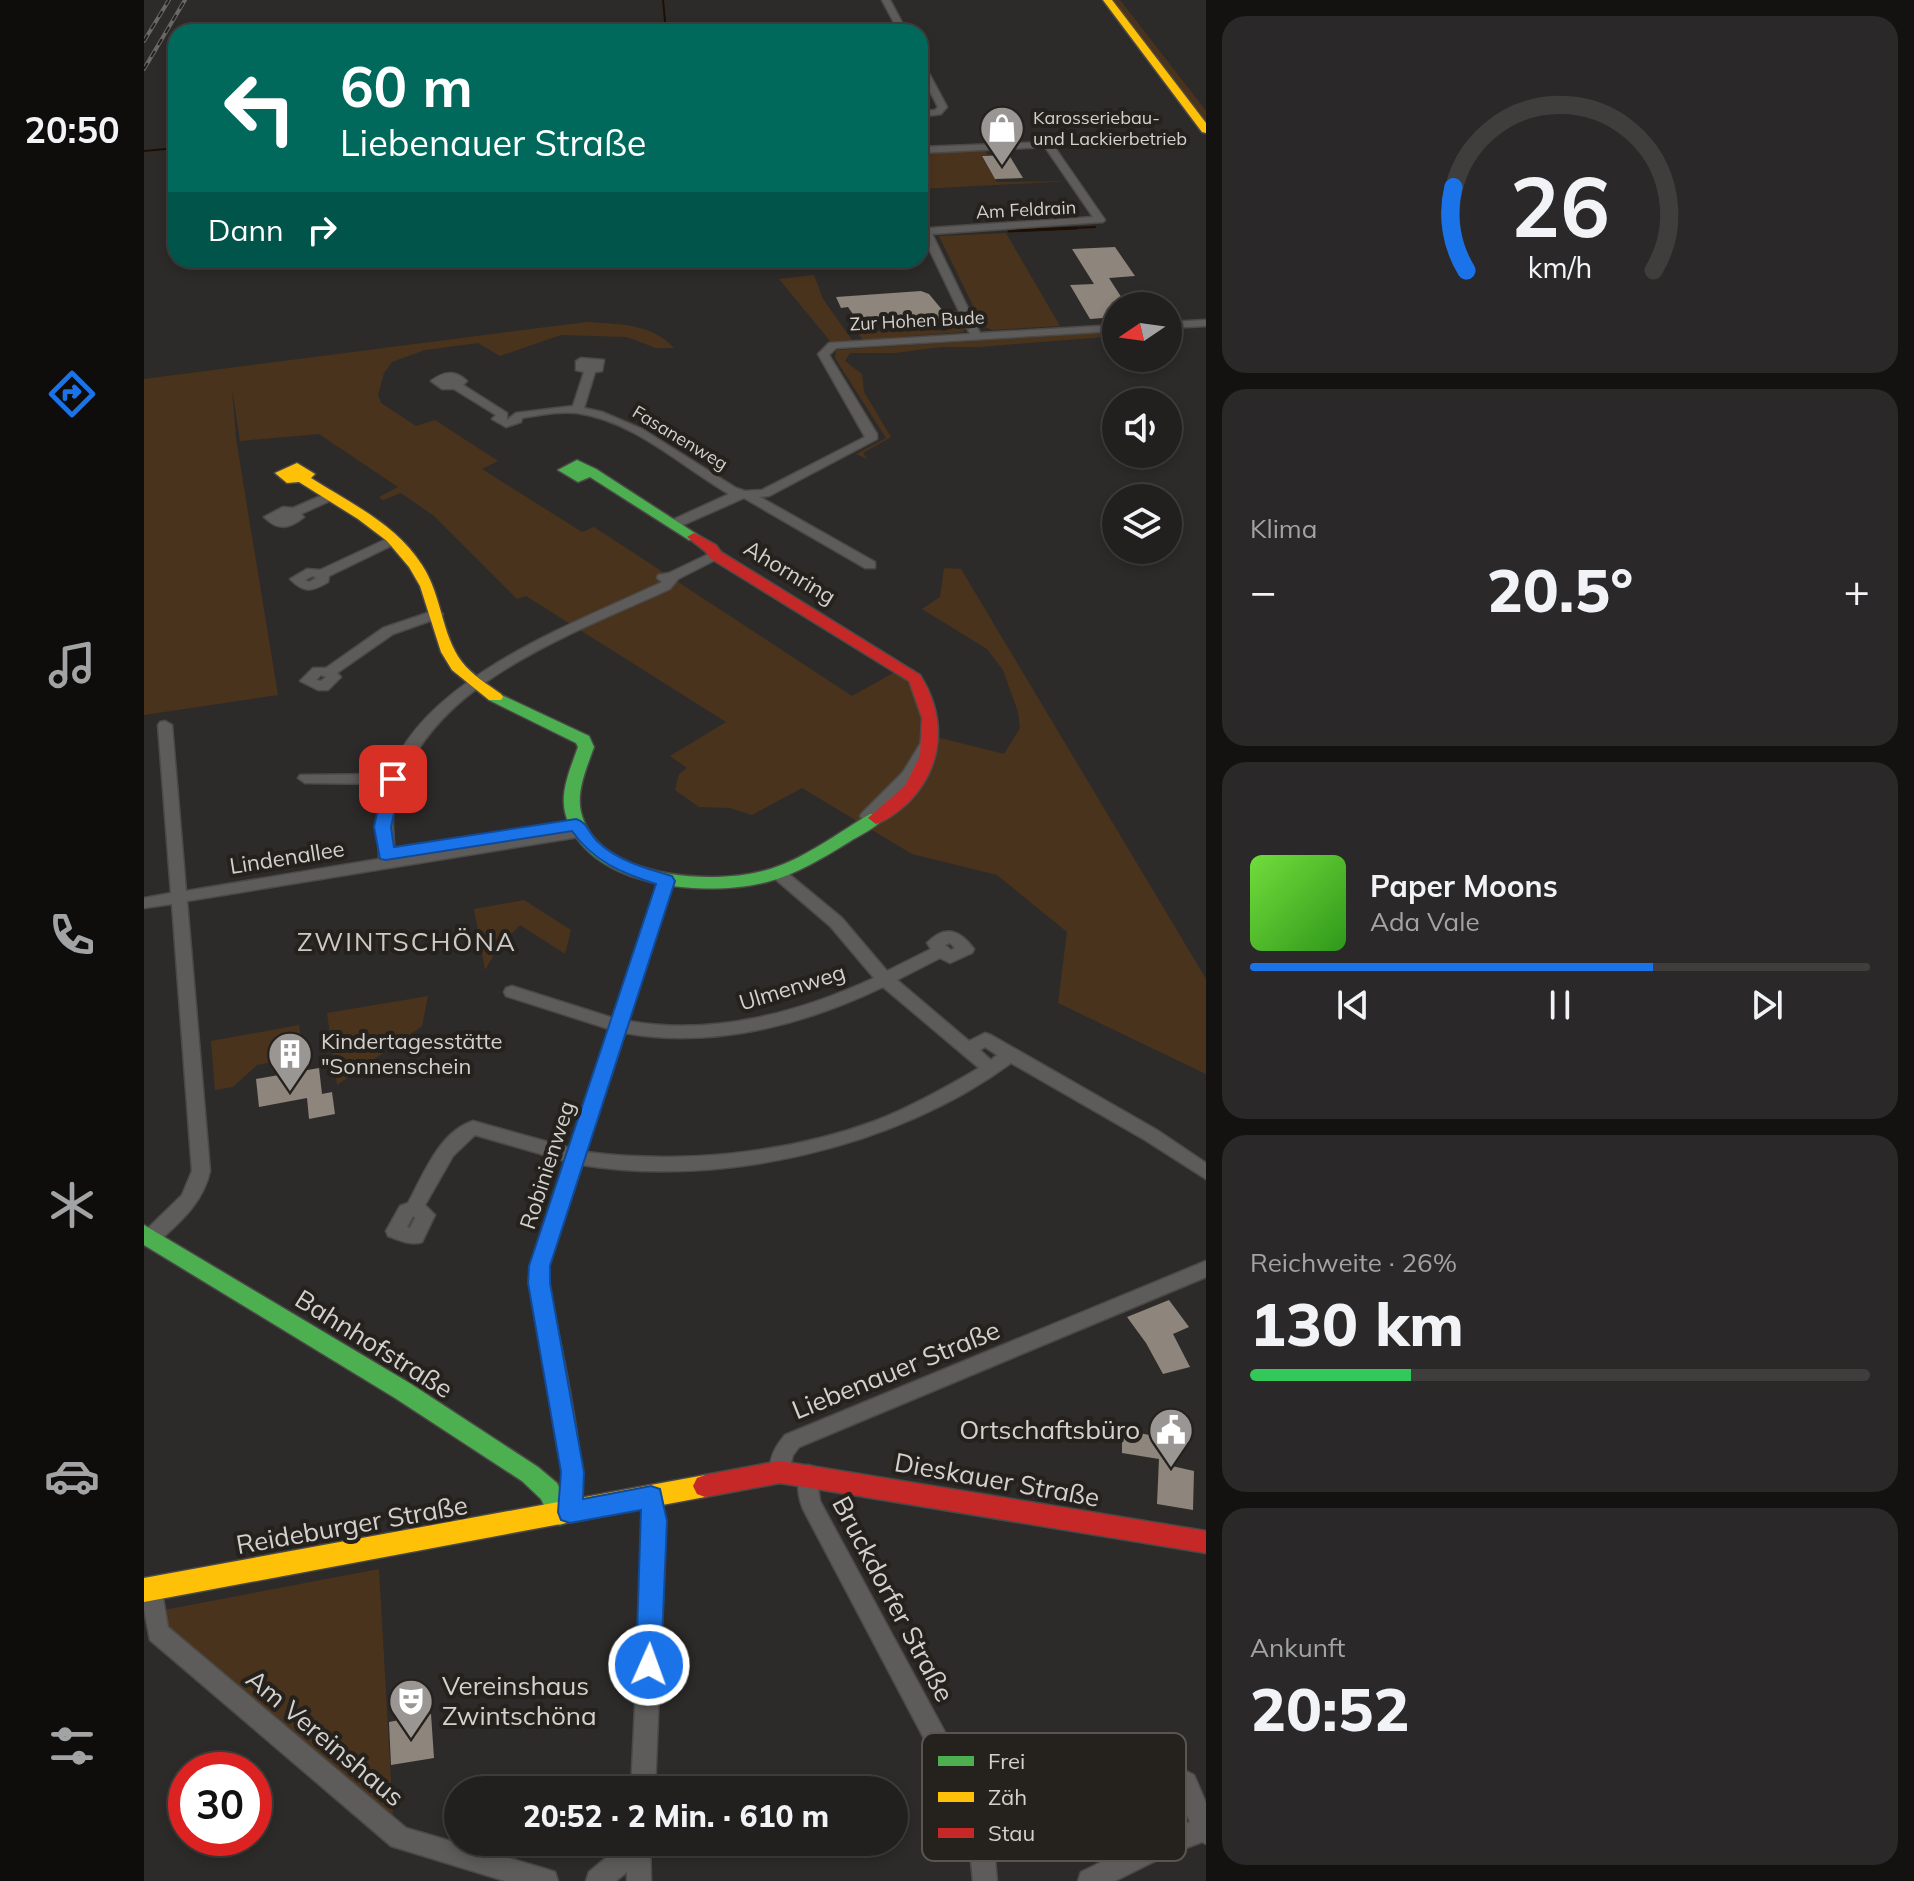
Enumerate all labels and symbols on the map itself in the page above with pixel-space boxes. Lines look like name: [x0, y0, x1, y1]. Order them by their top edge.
shop icon: Karosseriebau- und Lackierbetrieb: [978, 104, 1026, 167]
place label: Karosseriebau- und Lackierbetrieb: [1033, 106, 1187, 150]
street label: Am Feldrain: [975, 195, 1077, 224]
north arrow: [1102, 292, 1182, 372]
street label: Zur Hohen Bude: [849, 305, 985, 336]
street label: Fasanenweg: [628, 400, 732, 475]
street label: Ahornring: [739, 534, 841, 610]
pin: [359, 745, 427, 813]
street label: Lindenallee: [228, 834, 346, 880]
district label: ZWINTSCHÖNA: [297, 925, 517, 958]
street label: Ulmenweg: [736, 958, 848, 1016]
place label: Kindertagesstätte "Sonnenschein: [321, 1027, 503, 1080]
building icon: Kindertagesstätte "Sonnenschein: [266, 1030, 314, 1093]
street label: Robinienweg: [513, 1097, 581, 1233]
street label: Bahnhofstraße: [289, 1282, 459, 1405]
street label: Liebenauer Straße: [787, 1313, 1005, 1426]
public building icon: Ortschaftsbüro: [1147, 1406, 1195, 1469]
place label: Ortschaftsbüro: [959, 1413, 1140, 1446]
street label: Dieskauer Straße: [892, 1445, 1102, 1514]
street label: Reideburger Straße: [234, 1488, 470, 1561]
street label: Bruckdorfer Straße: [825, 1490, 962, 1707]
position arrow: [607, 1623, 691, 1707]
street label: Am Vereinshaus: [240, 1662, 411, 1813]
place label: Vereinshaus Zwintschöna: [442, 1669, 597, 1732]
theatre icon: Vereinshaus Zwintschöna: [387, 1677, 435, 1740]
legend: [922, 1733, 1186, 1861]
text: Frei: [988, 1747, 1025, 1775]
speed limit sign: 30: [168, 1752, 272, 1856]
text: Zäh: [988, 1783, 1027, 1811]
text: Stau: [988, 1819, 1035, 1847]

